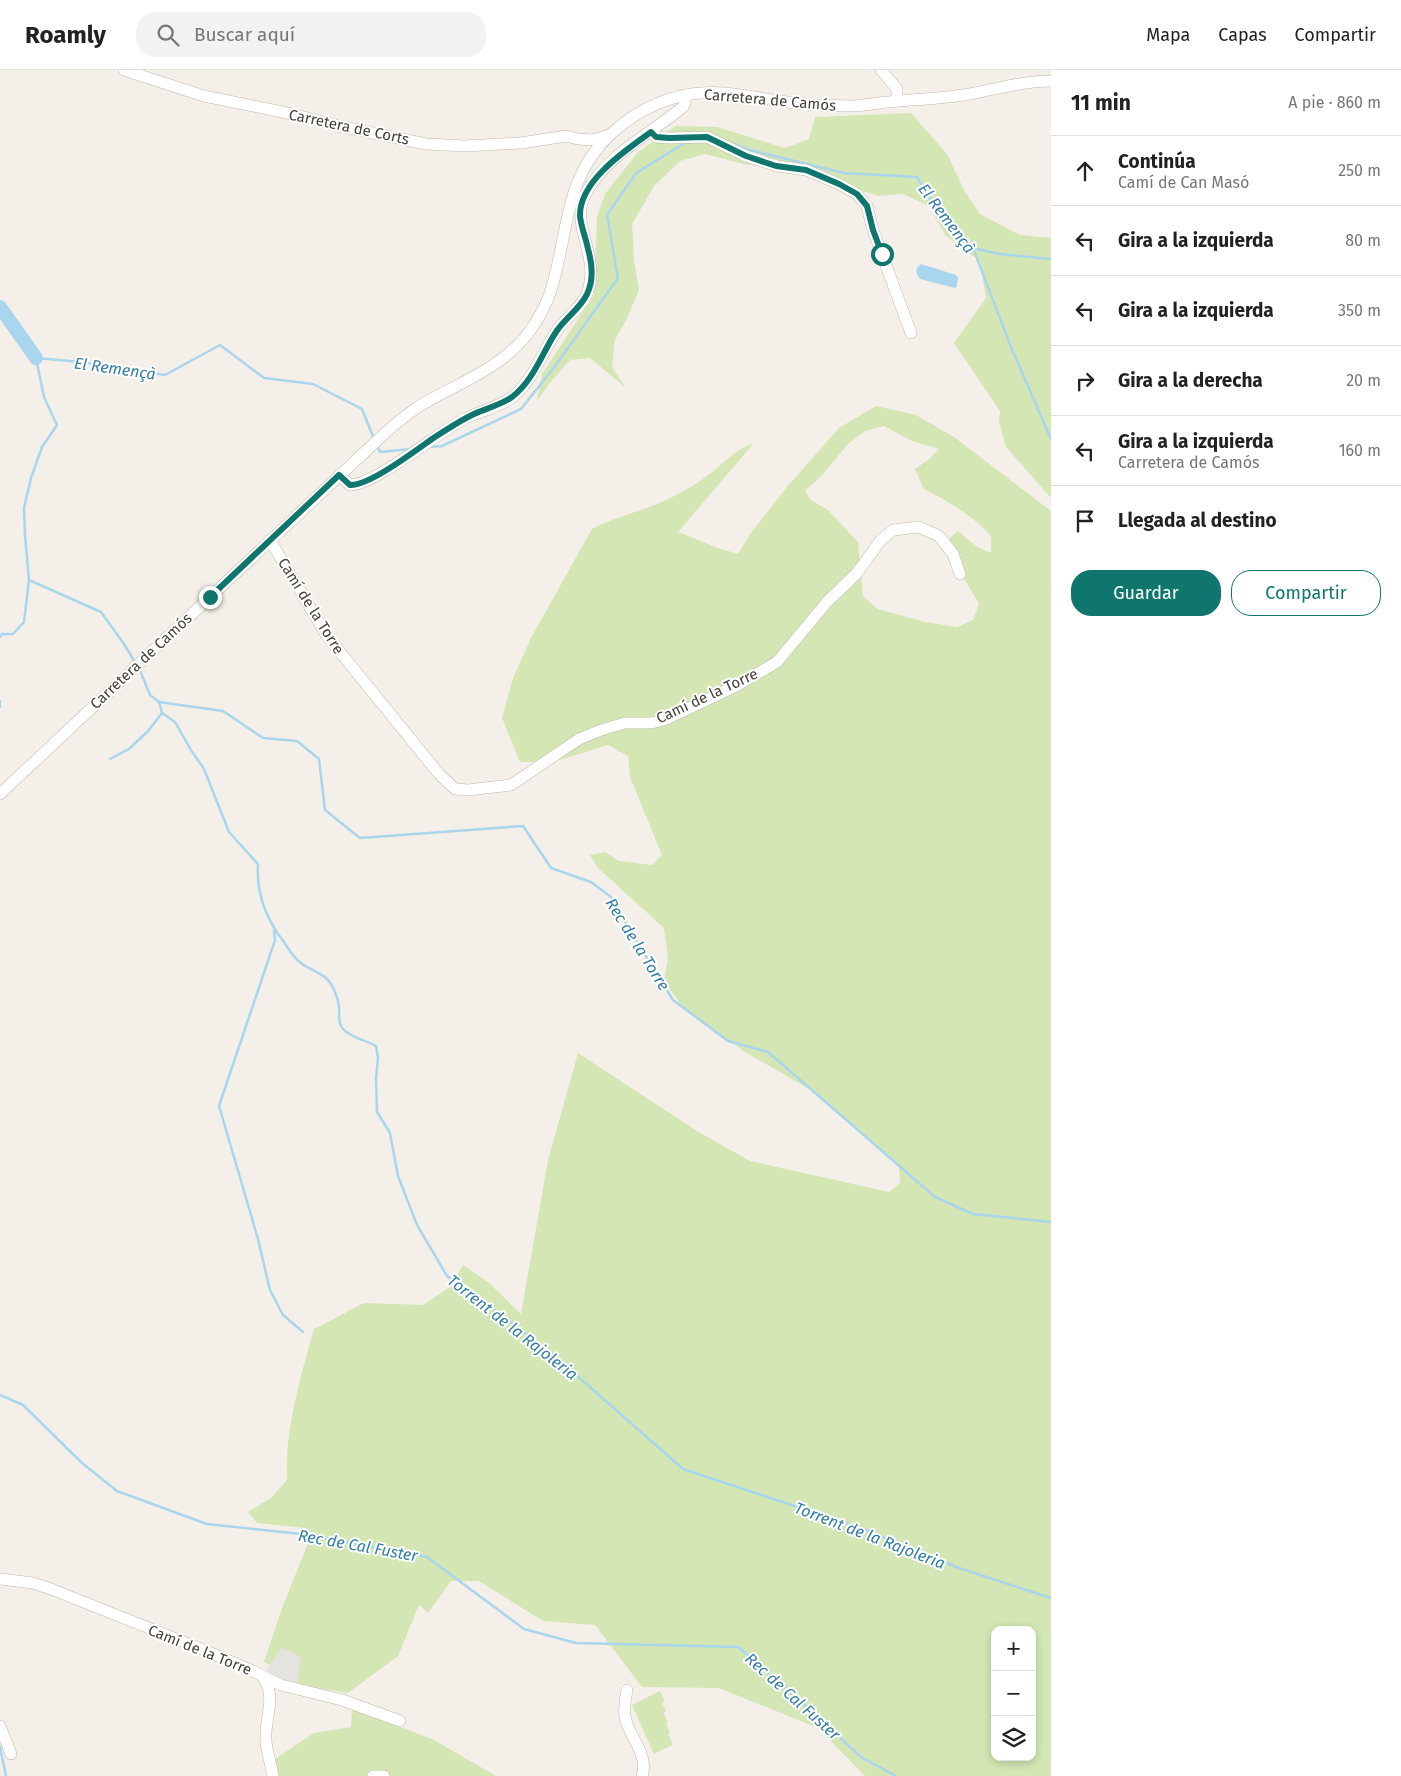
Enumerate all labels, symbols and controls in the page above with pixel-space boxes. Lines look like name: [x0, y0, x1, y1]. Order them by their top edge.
search box: [136, 12, 486, 57]
text: Roamly: [25, 21, 106, 49]
icon: search: [154, 21, 182, 49]
text: Buscar aquí: [194, 23, 295, 46]
text: Mapa: [1146, 24, 1190, 46]
text: Capas: [1218, 24, 1267, 46]
text: Compartir: [1295, 24, 1376, 46]
street label: Carretera de Camós: [703, 85, 837, 115]
text: 11 min: [1071, 90, 1131, 116]
text: A pie · 860 m: [1288, 93, 1381, 112]
street label: Carretera de Corts: [287, 105, 411, 149]
text: Continúa: [1118, 150, 1196, 173]
icon: ahead: [1071, 157, 1099, 185]
text: 250 m: [1338, 161, 1381, 180]
text: Camí de Can Masó: [1118, 173, 1249, 192]
water label: El Remençà: [913, 180, 979, 257]
icon: left: [1071, 227, 1099, 255]
text: Gira a la izquierda: [1118, 229, 1274, 252]
text: 80 m: [1345, 231, 1381, 250]
route start: [871, 243, 894, 266]
icon: left: [1071, 297, 1099, 325]
text: Gira a la izquierda: [1118, 299, 1274, 322]
text: 350 m: [1338, 301, 1381, 320]
water label: El Remençà: [73, 353, 157, 385]
icon: right: [1071, 367, 1099, 395]
text: Gira a la derecha: [1118, 369, 1263, 392]
text: 20 m: [1346, 371, 1381, 390]
text: Gira a la izquierda: [1118, 430, 1274, 453]
icon: left: [1071, 437, 1099, 465]
text: 160 m: [1339, 441, 1381, 460]
text: Carretera de Camós: [1118, 453, 1259, 472]
icon: arrive: [1071, 507, 1099, 535]
text: Llegada al destino: [1118, 509, 1277, 532]
street label: Camí de la Torre: [274, 555, 348, 657]
button: Guardar: [1071, 570, 1221, 616]
button: Compartir: [1231, 570, 1381, 616]
route end: [199, 586, 222, 609]
street label: Carretera de Camós: [86, 609, 196, 713]
street label: Camí de la Torre: [653, 665, 761, 727]
water label: Rec de la Torre: [602, 895, 674, 994]
water label: Torrent de la Rajoleria: [444, 1271, 582, 1384]
water label: Torrent de la Rajoleria: [792, 1498, 948, 1573]
water label: Rec de Cal Fuster: [297, 1526, 420, 1566]
street label: Camí de la Torre: [146, 1621, 254, 1679]
map controls: [991, 1626, 1036, 1761]
button: +: [991, 1626, 1036, 1671]
water label: Rec de Cal Fuster: [741, 1649, 845, 1744]
button: −: [991, 1671, 1036, 1716]
button: layers: [991, 1716, 1036, 1761]

